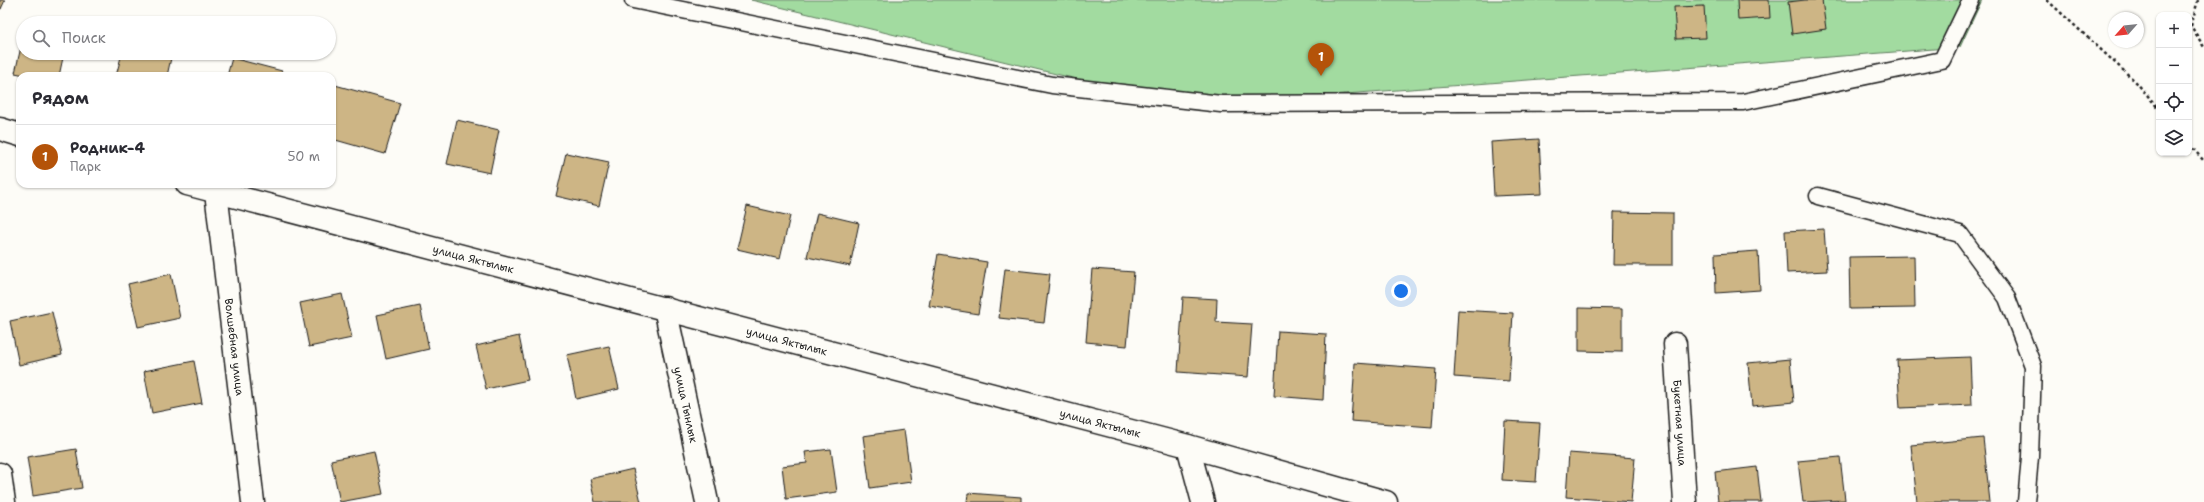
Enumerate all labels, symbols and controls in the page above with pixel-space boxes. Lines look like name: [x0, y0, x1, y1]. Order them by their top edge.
north arrow: [2108, 12, 2144, 48]
map controls: [2156, 12, 2192, 156]
button: +: [2156, 12, 2192, 48]
search box: [16, 16, 336, 60]
icon: search: [30, 27, 52, 49]
text: Поиск: [62, 28, 106, 48]
pin: 1: [1308, 43, 1334, 76]
button: −: [2156, 48, 2192, 84]
button: locate: [2156, 84, 2192, 120]
text: Рядом: [32, 87, 89, 109]
button: layers: [2156, 120, 2192, 156]
text: Родник-4: [70, 138, 145, 158]
text: 1: [42, 148, 48, 165]
text: 50 m: [287, 148, 320, 165]
text: Парк: [70, 158, 101, 175]
street label: улица Яктылык: [431, 241, 516, 277]
your location: [1391, 281, 1411, 301]
street label: Волшебная улица: [221, 297, 248, 397]
street label: улица Яктылык: [745, 323, 829, 359]
street label: улица Тынлык: [670, 365, 701, 444]
street label: Букетная улица: [1670, 379, 1690, 467]
street label: улица Яктылык: [1058, 405, 1143, 441]

